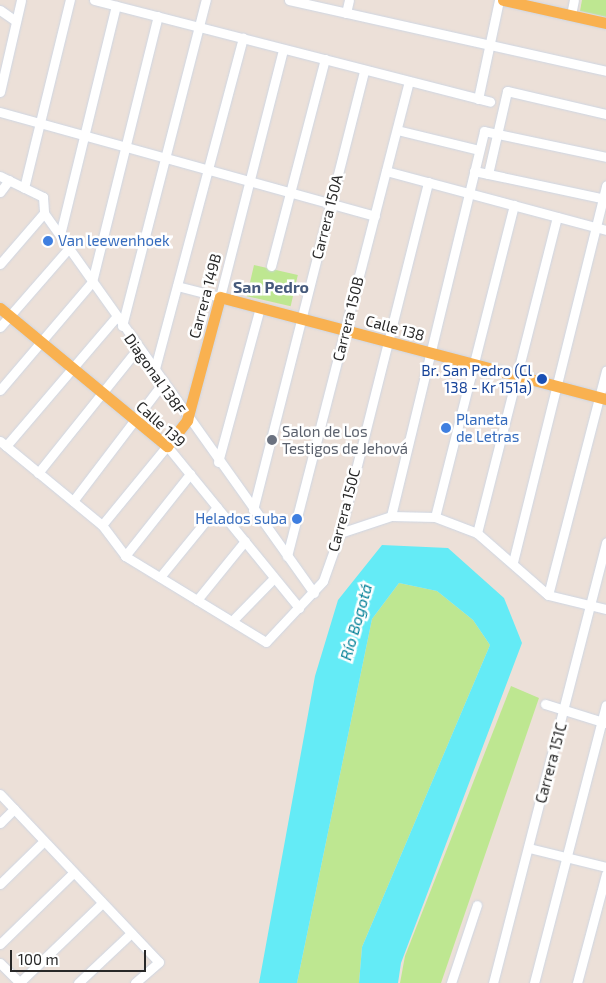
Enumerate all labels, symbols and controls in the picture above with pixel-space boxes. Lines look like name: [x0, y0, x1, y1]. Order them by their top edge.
street label: Carrera 150A: [308, 173, 346, 261]
place label: Van leewenhoek: [58, 232, 170, 250]
marker: Van leewenhoek: [42, 235, 54, 247]
street label: Carrera 149B: [185, 251, 225, 341]
street label: Carrera 150B: [329, 275, 367, 363]
district label: San Pedro: [233, 277, 309, 297]
street label: Calle 138: [363, 311, 427, 345]
street label: Diagonal 138F: [120, 330, 190, 418]
place label: Br. San Pedro (Cl 138 - Kr 151a): [421, 361, 532, 396]
marker: Br. San Pedro (Cl 138 - Kr 151a): [536, 373, 548, 385]
street label: Calle 139: [133, 397, 189, 451]
place label: Planeta de Letras: [456, 410, 519, 445]
place label: Salon de Los Testigos de Jehová: [282, 422, 408, 457]
marker: Planeta de Letras: [440, 422, 452, 434]
marker: Salon de Los Testigos de Jehová: [266, 434, 278, 446]
street label: Carrera 150C: [324, 466, 364, 554]
place label: Helados suba: [195, 510, 287, 528]
marker: Helados suba: [291, 513, 303, 525]
water label: Río Bogotá: [336, 582, 376, 662]
street label: Carrera 151C: [532, 721, 570, 805]
scale bar: [12, 940, 149, 972]
text: 100 m: [18, 950, 59, 968]

